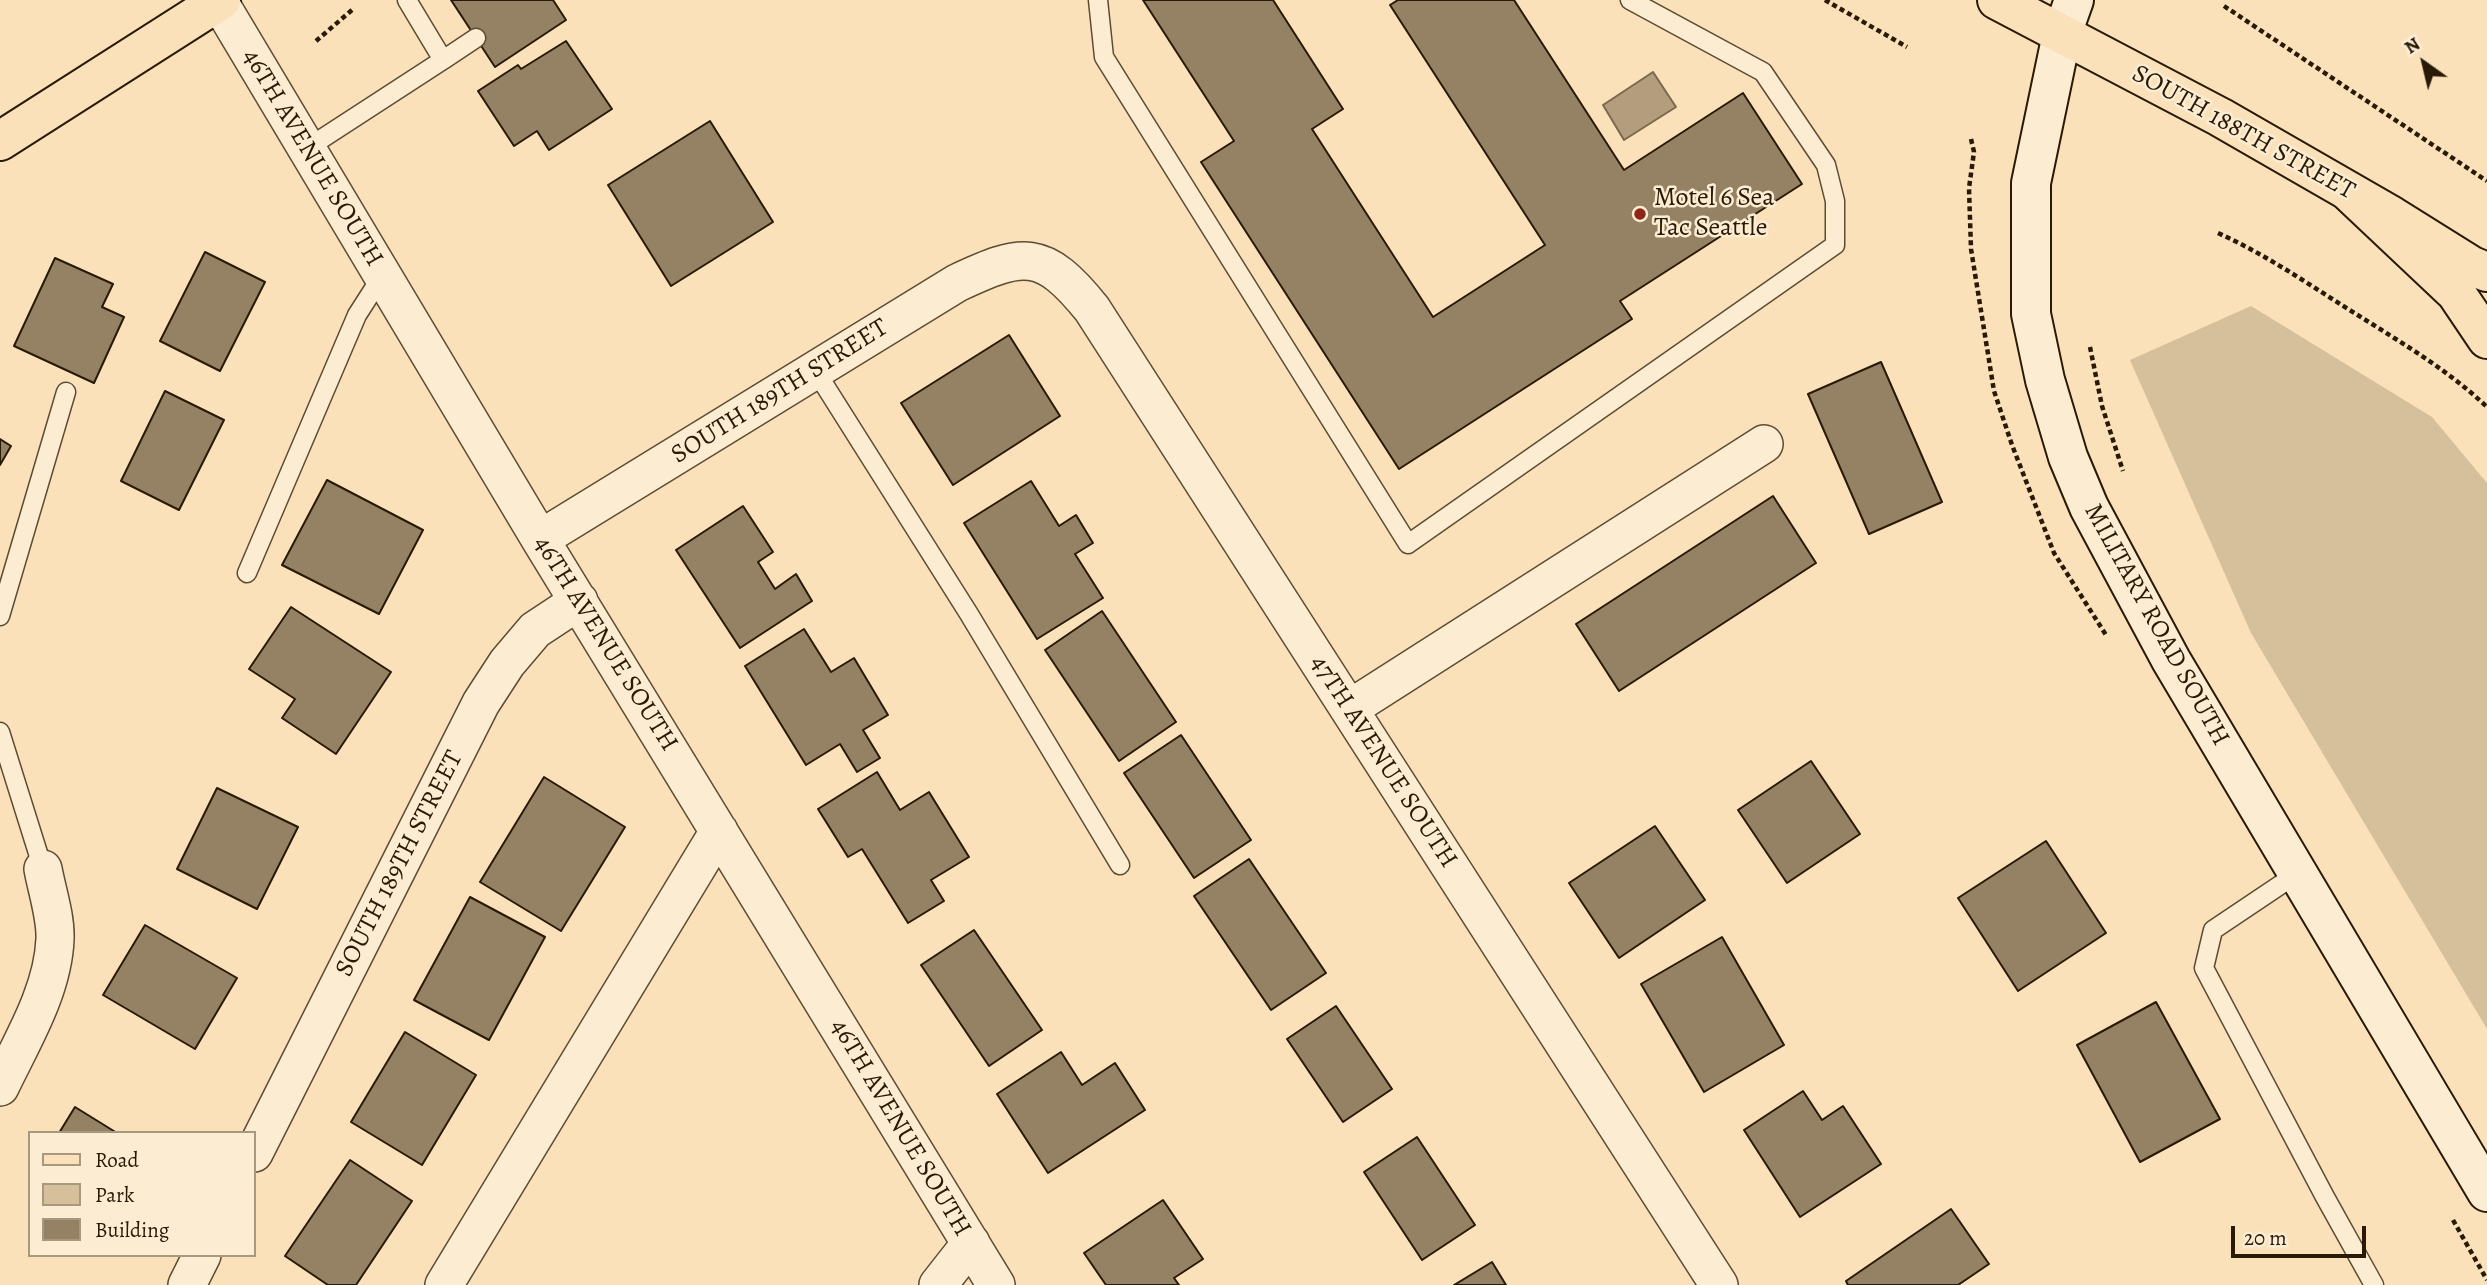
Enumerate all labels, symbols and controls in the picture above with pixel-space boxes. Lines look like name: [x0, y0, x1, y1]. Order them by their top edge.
north arrow: [2389, 28, 2459, 98]
text: N: [2399, 31, 2425, 60]
street label: 46TH AVENUE SOUTH: [235, 44, 389, 272]
street label: SOUTH 188TH STREET: [2126, 59, 2360, 207]
place label: Motel 6 Sea Tac Seattle: [1654, 183, 1774, 244]
marker: Motel 6 Sea Tac Seattle: [1632, 206, 1648, 222]
street label: SOUTH 189TH STREET: [666, 313, 894, 471]
street label: MILITARY ROAD SOUTH: [2076, 499, 2236, 751]
street label: 46TH AVENUE SOUTH: [526, 530, 684, 758]
street label: 47TH AVENUE SOUTH: [1303, 650, 1463, 874]
street label: SOUTH 189TH STREET: [329, 746, 471, 982]
street label: 46TH AVENUE SOUTH: [823, 1014, 977, 1242]
legend: [28, 1131, 256, 1257]
text: Road: [95, 1146, 139, 1174]
text: Park: [95, 1181, 134, 1209]
scale bar: [2235, 1212, 2370, 1256]
text: Building: [95, 1216, 169, 1244]
text: 20 m: [2244, 1224, 2287, 1252]

